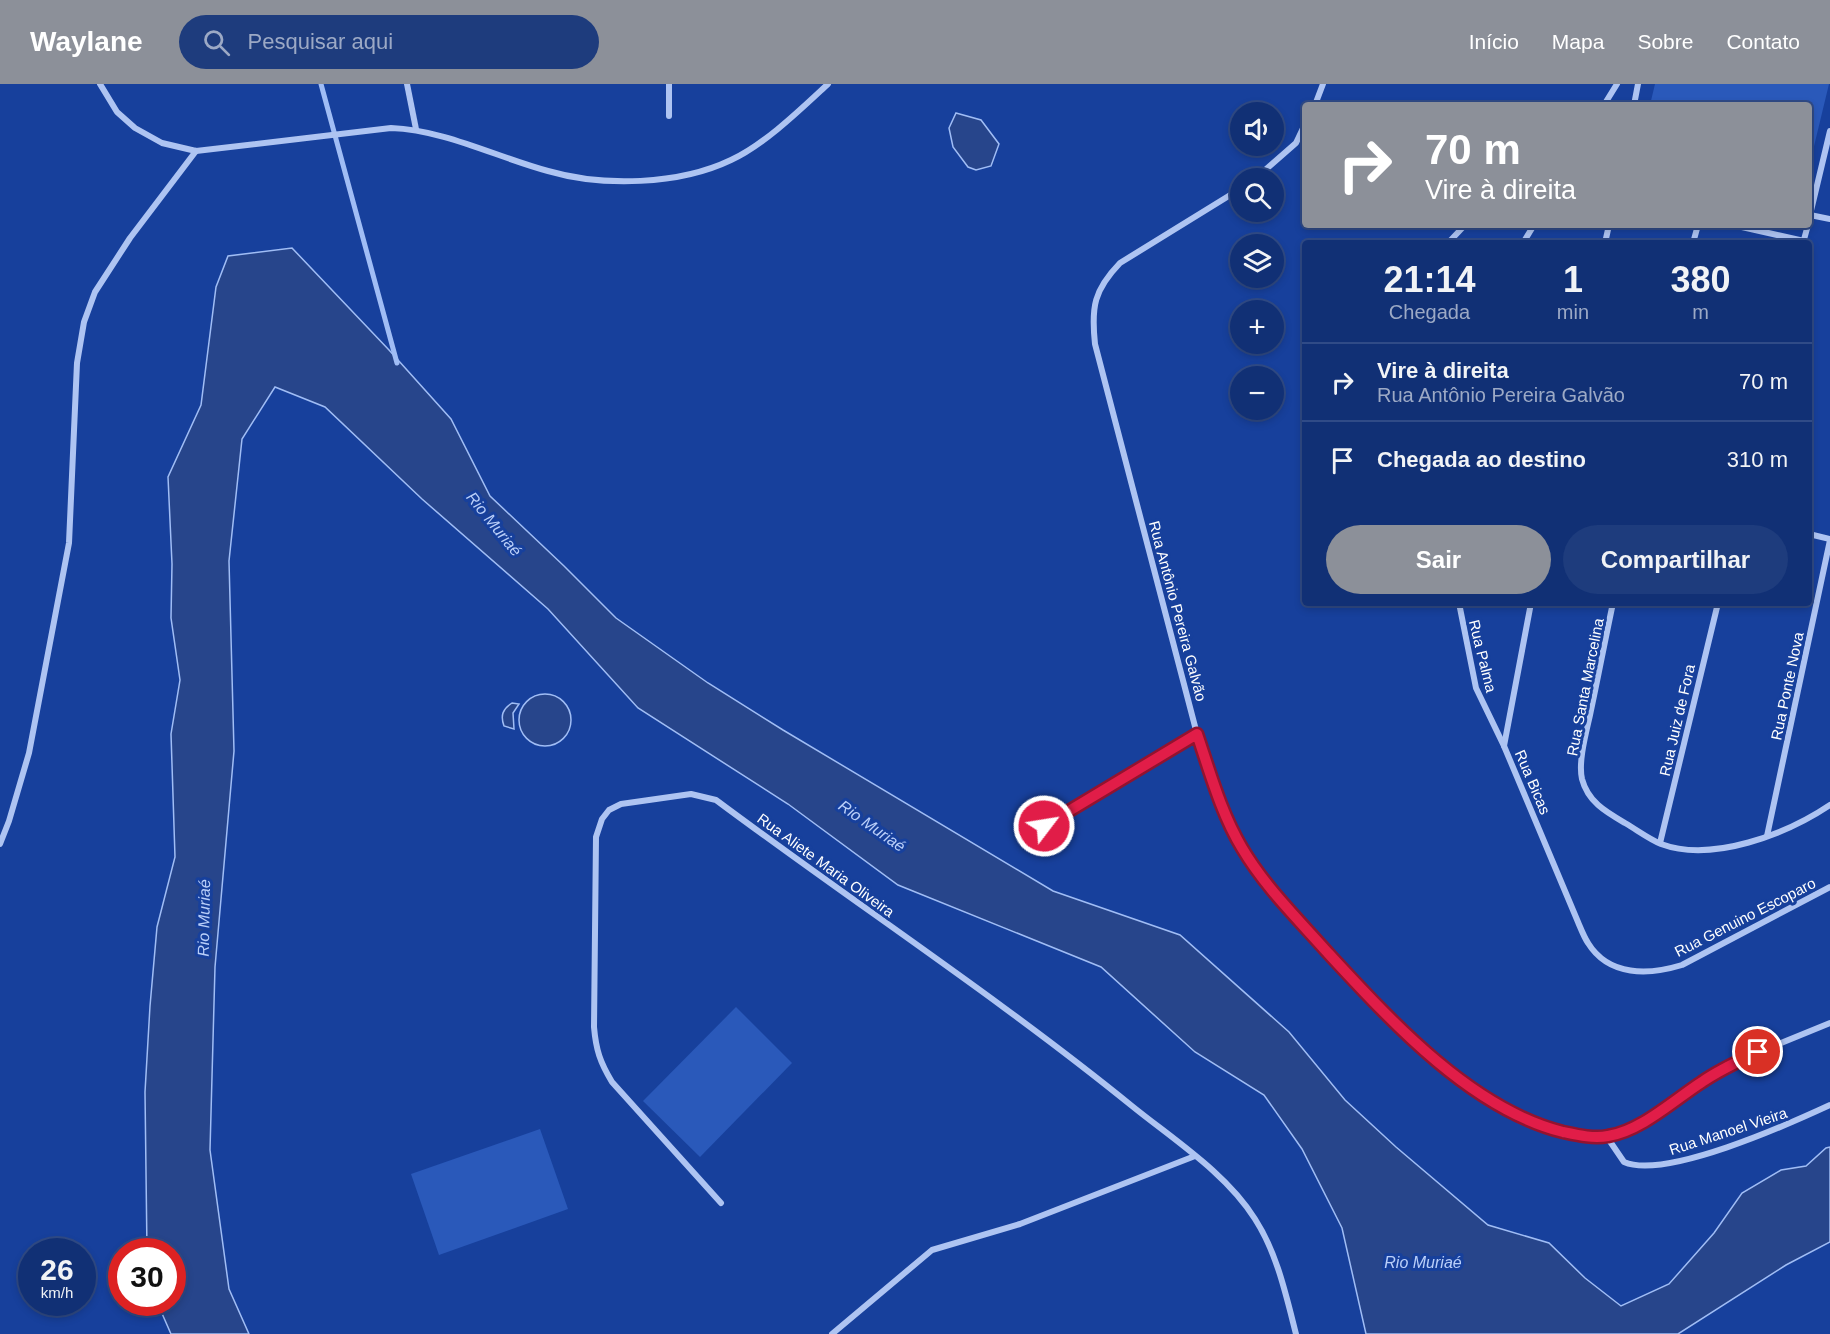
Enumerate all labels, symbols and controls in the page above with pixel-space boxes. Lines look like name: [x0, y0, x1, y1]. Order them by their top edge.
search box: [179, 15, 599, 69]
text: Waylane: [30, 26, 143, 57]
icon: search: [200, 26, 233, 59]
text: Pesquisar aqui: [248, 29, 393, 54]
text: Início: [1469, 30, 1519, 53]
text: Mapa: [1552, 30, 1604, 53]
text: Sobre: [1637, 30, 1693, 53]
text: Contato: [1726, 30, 1800, 53]
map controls: [1230, 102, 1284, 420]
button: sound: [1230, 102, 1284, 156]
icon: right: [1326, 126, 1404, 204]
text: 70 m: [1425, 126, 1521, 173]
button: search: [1230, 168, 1284, 222]
text: Vire à direita: [1425, 175, 1576, 205]
button: layers: [1230, 234, 1284, 288]
text: 21:14: [1383, 259, 1475, 300]
text: 1: [1563, 259, 1583, 300]
text: 380: [1670, 259, 1731, 300]
button: +: [1230, 300, 1284, 354]
text: Chegada: [1389, 301, 1470, 323]
text: min: [1557, 301, 1589, 323]
text: m: [1692, 301, 1709, 323]
text: Vire à direita: [1377, 358, 1509, 383]
button: −: [1230, 366, 1284, 420]
icon: right: [1326, 366, 1359, 399]
text: 70 m: [1739, 369, 1788, 394]
text: Rua Antônio Pereira Galvão: [1377, 384, 1625, 406]
icon: arrive: [1326, 444, 1359, 477]
text: Chegada ao destino: [1377, 447, 1586, 472]
text: 310 m: [1727, 447, 1788, 472]
water label: Rio Muriaé: [463, 489, 525, 559]
street label: Rua Antônio Pereira Galvão: [1146, 519, 1210, 703]
button: Sair: [1326, 525, 1551, 594]
button: Compartilhar: [1563, 525, 1788, 594]
street label: Rua Santa Marcelina: [1563, 616, 1607, 757]
street label: Rua Palma: [1466, 618, 1500, 695]
street label: Rua Ponte Nova: [1767, 630, 1807, 742]
street label: Rua Juiz de Fora: [1656, 662, 1698, 778]
street label: Rua Bicas: [1512, 747, 1554, 817]
position arrow: [1012, 794, 1076, 858]
water label: Rio Muriaé: [835, 797, 909, 855]
street label: Rua Aliete Maria Oliveira: [754, 810, 898, 921]
street label: Rua Genuino Escoparo: [1672, 874, 1818, 960]
water label: Rio Muriaé: [195, 879, 213, 957]
pin: [1732, 1026, 1783, 1077]
icon: arrive: [1741, 1035, 1774, 1068]
street label: Rua Manoel Vieira: [1667, 1104, 1790, 1158]
speed limit sign: 30: [108, 1238, 186, 1316]
text: 26: [40, 1253, 74, 1286]
water label: Rio Muriaé: [1384, 1254, 1462, 1271]
text: km/h: [41, 1284, 73, 1301]

